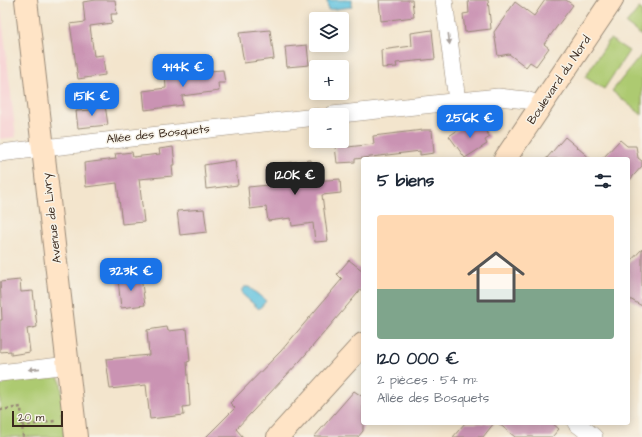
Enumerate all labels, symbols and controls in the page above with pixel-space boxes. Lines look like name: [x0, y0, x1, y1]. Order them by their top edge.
map controls: [309, 12, 349, 148]
button: layers: [309, 12, 349, 52]
street label: Boulevard du Nord: [523, 32, 595, 128]
one-way arrow: [446, 33, 452, 45]
pin: 414K €: [150, 54, 216, 88]
text: 414K €: [162, 58, 204, 76]
button: +: [309, 60, 349, 100]
pin: 151K €: [59, 83, 125, 117]
text: 151K €: [74, 87, 110, 105]
pin: 256K €: [437, 105, 503, 139]
button: −: [309, 108, 349, 148]
text: 256K €: [446, 109, 494, 127]
street label: Allée des Bosquets: [106, 120, 210, 148]
pin: 120K €: [262, 162, 328, 196]
text: 120K €: [275, 166, 315, 184]
text: 5 biens: [377, 169, 434, 193]
icon: filters: [592, 170, 614, 192]
street label: Avenue de Livry: [38, 171, 67, 264]
icon: home: [460, 241, 532, 313]
pin: 323K €: [98, 258, 164, 292]
text: 323K €: [109, 262, 153, 280]
text: 120 000 €: [377, 347, 459, 371]
one-way arrow: [28, 366, 40, 372]
text: 2 pièces · 54 m²: [377, 371, 478, 389]
text: Allée des Bosquets: [377, 389, 489, 407]
scale bar: [12, 409, 63, 428]
text: 20 m: [18, 410, 44, 425]

